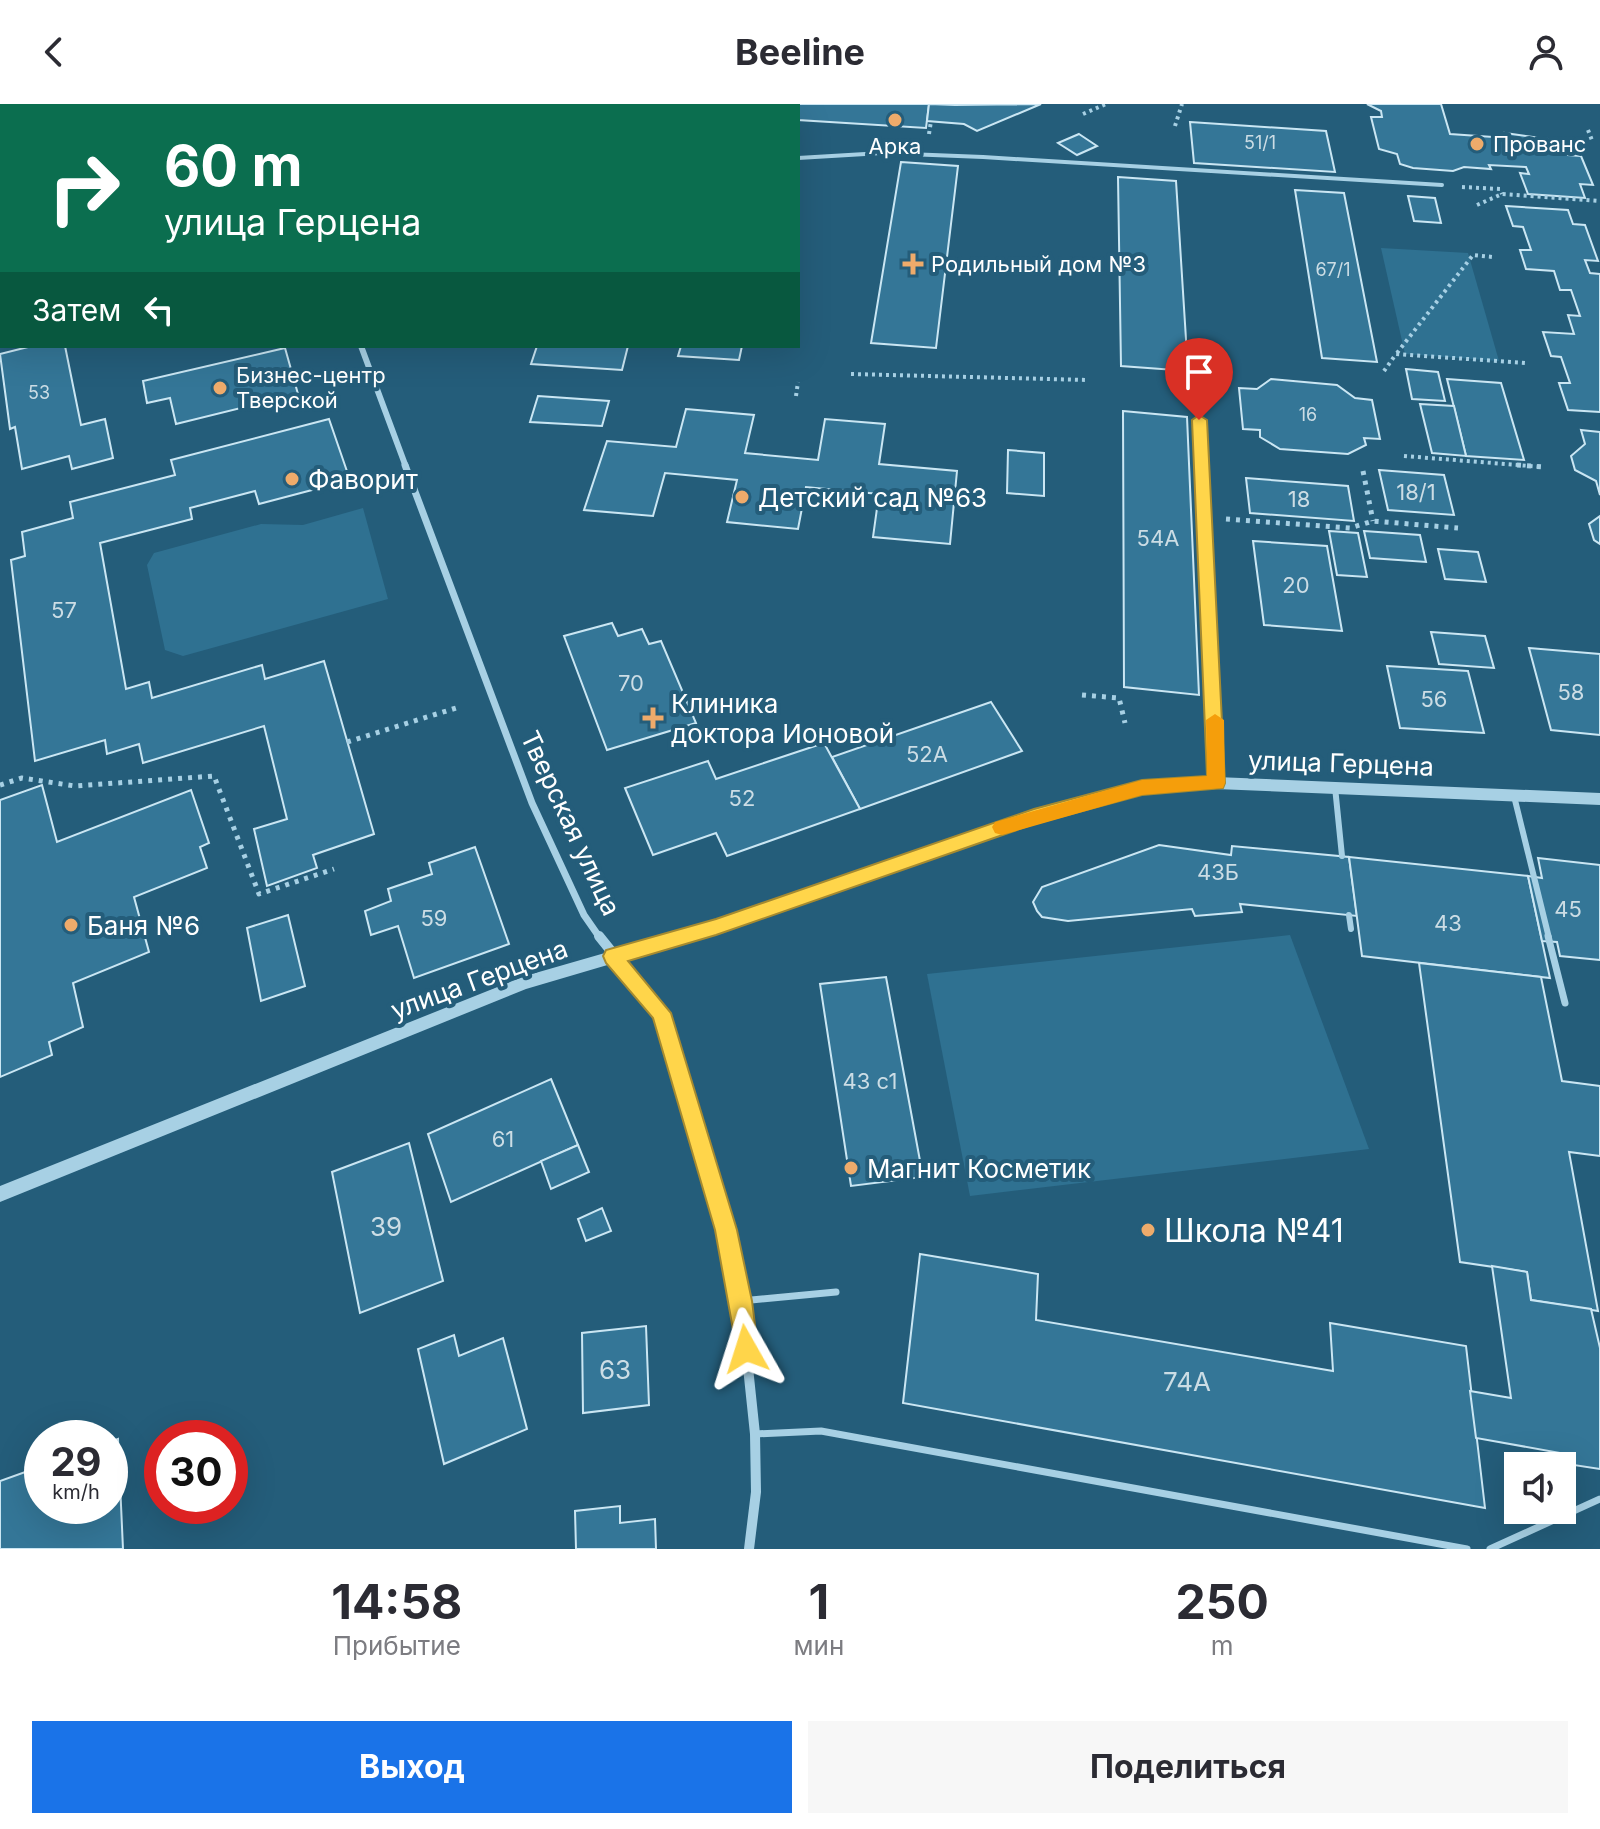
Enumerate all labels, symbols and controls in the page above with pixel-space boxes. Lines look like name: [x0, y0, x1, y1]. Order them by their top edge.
icon: back: [32, 30, 76, 74]
text: Beeline: [735, 30, 865, 74]
icon: person: [1524, 30, 1568, 74]
marker: Арка: [886, 111, 904, 129]
place label: Прованс: [1493, 131, 1586, 157]
text: 60 m: [164, 132, 303, 200]
house number: 51/1: [1244, 132, 1276, 153]
place label: Арка: [869, 133, 921, 159]
marker: Прованс: [1468, 135, 1486, 153]
icon: right: [32, 136, 136, 240]
text: улица Герцена: [164, 200, 421, 244]
place label: Родильный дом №3: [931, 251, 1146, 277]
marker: Родильный дом №3: [902, 253, 924, 275]
house number: 67/1: [1315, 259, 1351, 280]
icon: left: [137, 288, 181, 332]
text: Затем: [32, 292, 121, 328]
pin: [1165, 338, 1233, 420]
icon: arrive: [1177, 350, 1221, 394]
place label: Бизнес-центр Тверской: [236, 362, 386, 413]
marker: Бизнес-центр Тверской: [211, 379, 229, 397]
house number: 53: [28, 382, 50, 403]
house number: 16: [1299, 404, 1317, 425]
place label: Фаворит: [308, 464, 418, 495]
marker: Фаворит: [283, 470, 301, 488]
house number: 18/1: [1396, 479, 1436, 505]
place label: Детский сад №63: [758, 482, 987, 513]
house number: 18: [1288, 486, 1310, 512]
marker: Детский сад №63: [733, 488, 751, 506]
house number: 54А: [1137, 525, 1179, 551]
house number: 20: [1282, 572, 1310, 598]
house number: 57: [51, 597, 77, 623]
house number: 70: [618, 670, 644, 696]
house number: 58: [1558, 679, 1584, 705]
house number: 56: [1420, 686, 1448, 712]
place label: Клиника доктора Ионовой: [671, 688, 894, 749]
marker: Клиника доктора Ионовой: [642, 707, 664, 729]
street label: Тверская улица: [515, 726, 627, 920]
house number: 52А: [906, 741, 948, 767]
street label: улица Герцена: [1248, 744, 1434, 782]
house number: 52: [729, 785, 755, 811]
house number: 43Б: [1197, 859, 1239, 885]
house number: 45: [1554, 896, 1582, 922]
house number: 59: [420, 905, 448, 931]
place label: Баня №6: [87, 910, 200, 941]
house number: 43: [1434, 910, 1462, 936]
marker: Баня №6: [62, 916, 80, 934]
street label: улица Герцена: [386, 933, 572, 1025]
house number: 43 с1: [843, 1068, 897, 1094]
house number: 61: [492, 1126, 514, 1152]
place label: Магнит Косметик: [867, 1153, 1091, 1184]
marker: Магнит Косметик: [842, 1159, 860, 1177]
house number: 39: [370, 1211, 402, 1242]
place label: Школа №41: [1164, 1211, 1344, 1250]
marker: Школа №41: [1139, 1221, 1157, 1239]
position arrow: [704, 1307, 788, 1391]
house number: 63: [599, 1354, 631, 1385]
house number: 74А: [1163, 1366, 1211, 1397]
speed limit sign: 30: [144, 1420, 248, 1524]
text: 29: [50, 1437, 102, 1486]
map controls: [1504, 1452, 1576, 1524]
button: sound: [1504, 1452, 1576, 1524]
text: km/h: [52, 1480, 100, 1504]
text: 14:58: [331, 1572, 462, 1631]
text: 1: [809, 1572, 829, 1631]
text: 250: [1176, 1572, 1269, 1631]
text: Прибытие: [333, 1630, 461, 1661]
text: мин: [794, 1630, 844, 1661]
text: m: [1211, 1630, 1234, 1661]
button: Выход: [32, 1721, 792, 1813]
button: Поделиться: [808, 1721, 1568, 1813]

